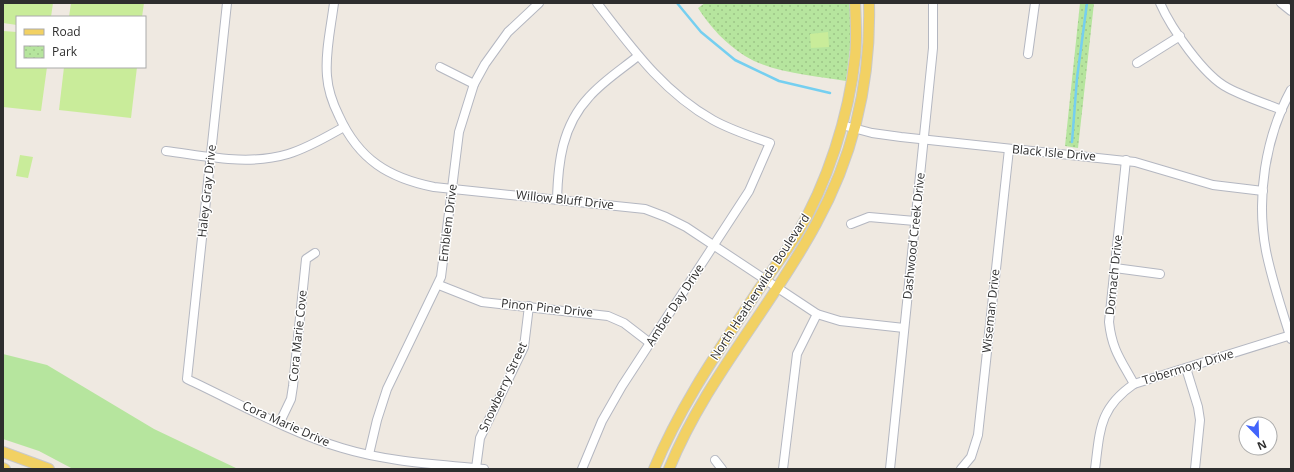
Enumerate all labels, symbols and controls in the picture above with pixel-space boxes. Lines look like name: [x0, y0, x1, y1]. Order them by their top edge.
legend: [16, 16, 146, 68]
text: Road: [52, 23, 81, 40]
text: Park: [52, 43, 78, 60]
street label: Black Isle Drive: [1011, 140, 1097, 165]
street label: Haley Gray Drive: [193, 143, 220, 238]
street label: Dashwood Creek Drive: [898, 171, 929, 300]
street label: Emblem Drive: [434, 183, 461, 263]
street label: Willow Bluff Drive: [515, 186, 615, 213]
street label: North Heatherwilde Boulevard: [706, 210, 813, 363]
street label: Dornach Drive: [1101, 234, 1126, 316]
street label: Amber Day Drive: [642, 260, 708, 349]
street label: Wiseman Drive: [978, 268, 1003, 354]
street label: Cora Marie Cove: [284, 289, 311, 383]
street label: Pinon Pine Drive: [500, 294, 594, 321]
street label: Snowberry Street: [474, 339, 531, 434]
street label: Tobermory Drive: [1140, 344, 1236, 388]
street label: Cora Marie Drive: [240, 397, 333, 451]
north arrow: [1238, 416, 1278, 456]
text: N: [1255, 437, 1269, 454]

